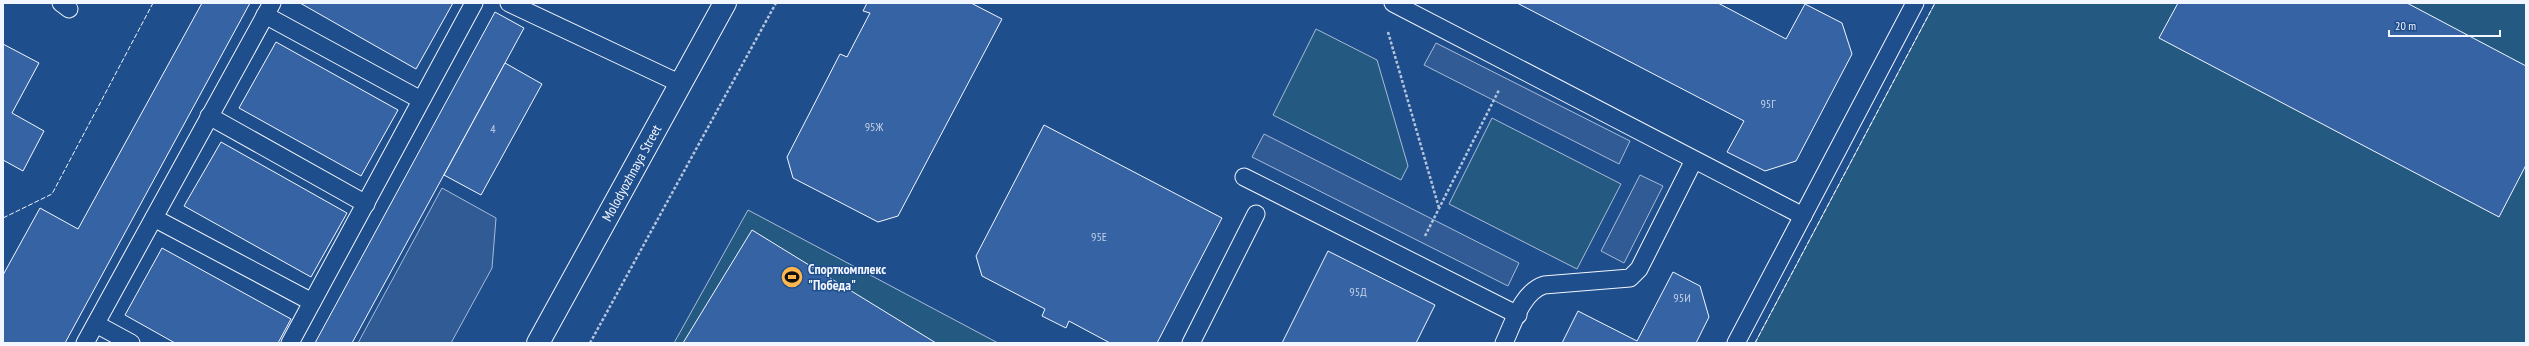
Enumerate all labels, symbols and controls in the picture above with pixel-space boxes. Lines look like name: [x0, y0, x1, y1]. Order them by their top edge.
scale bar: [2389, 12, 2500, 38]
text: 20 m: [2395, 18, 2416, 33]
house number: 95Г: [1760, 96, 1776, 111]
house number: 95Ж: [865, 119, 883, 134]
house number: 4: [490, 121, 496, 136]
street label: Molodyozhnaya Street: [598, 122, 665, 224]
house number: 95Е: [1091, 229, 1107, 244]
place label: Спорткомплекс "Победа": [808, 260, 886, 294]
sports icon: Спорткомплекс "Победа": [779, 264, 805, 290]
house number: 95Д: [1349, 284, 1367, 299]
house number: 95И: [1673, 290, 1691, 305]

